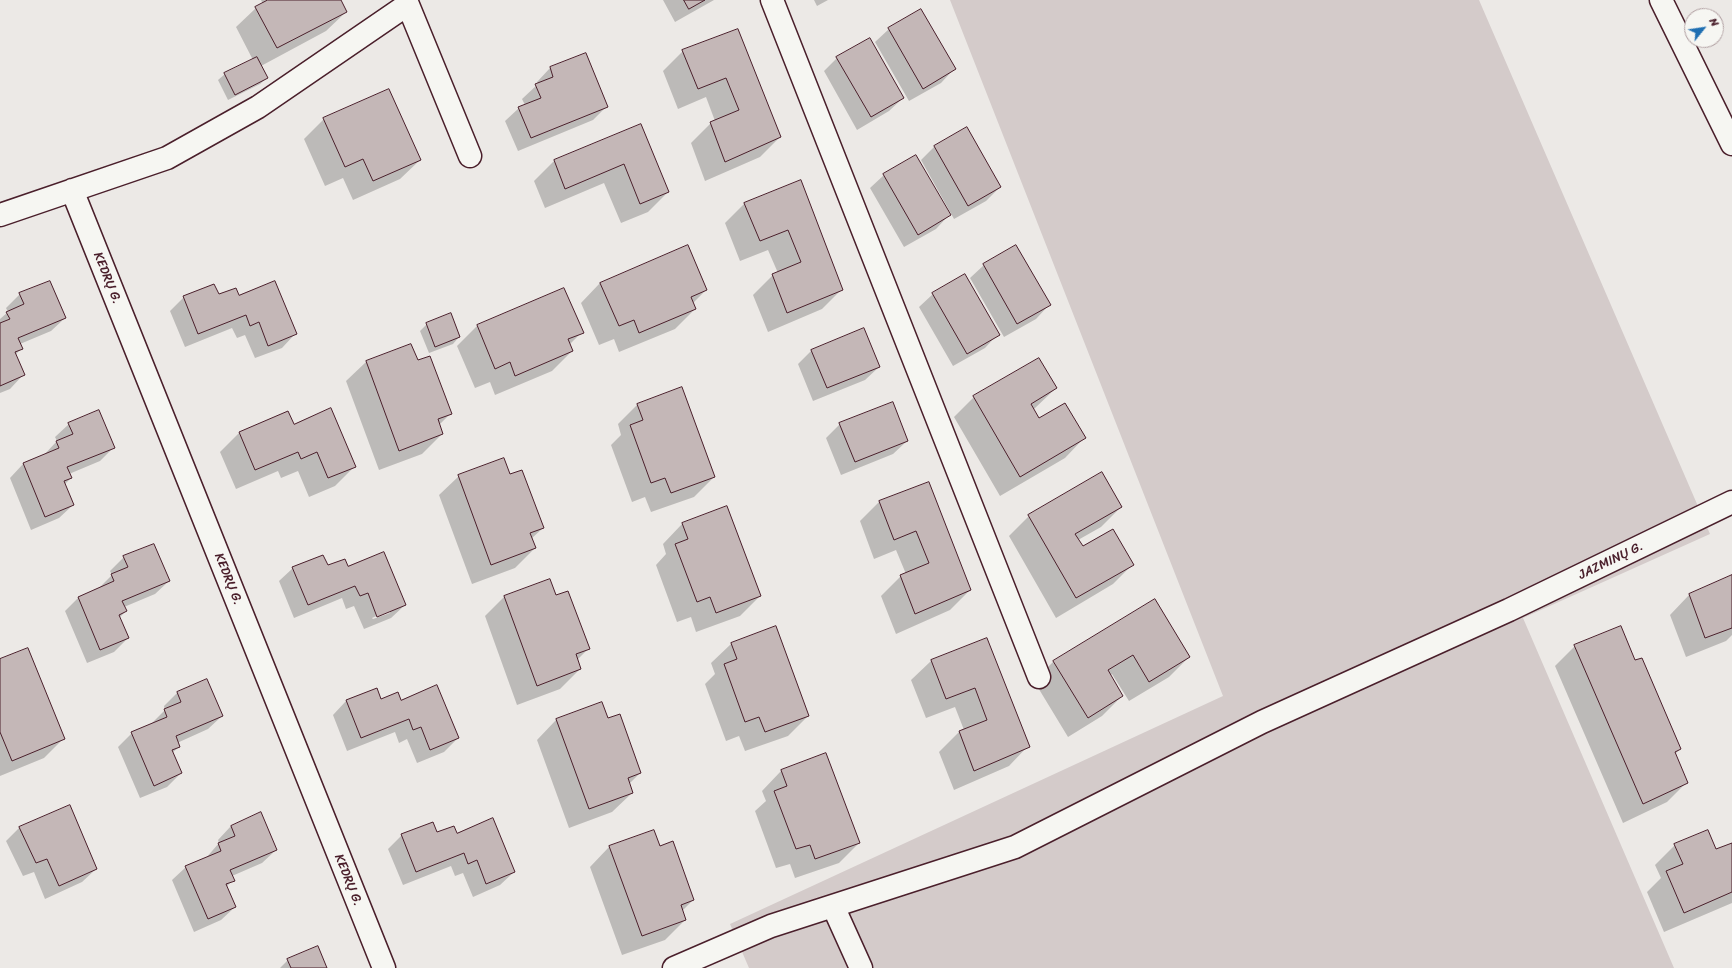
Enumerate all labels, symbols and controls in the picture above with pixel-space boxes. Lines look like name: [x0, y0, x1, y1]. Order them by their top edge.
north arrow: [1684, 8, 1724, 48]
text: N: [1704, 14, 1724, 30]
street label: KEDRŲ G.: [90, 250, 124, 306]
street label: JAZMINŲ G.: [1576, 539, 1646, 583]
street label: KEDRŲ G.: [211, 551, 245, 607]
street label: KEDRŲ G.: [331, 852, 365, 908]

